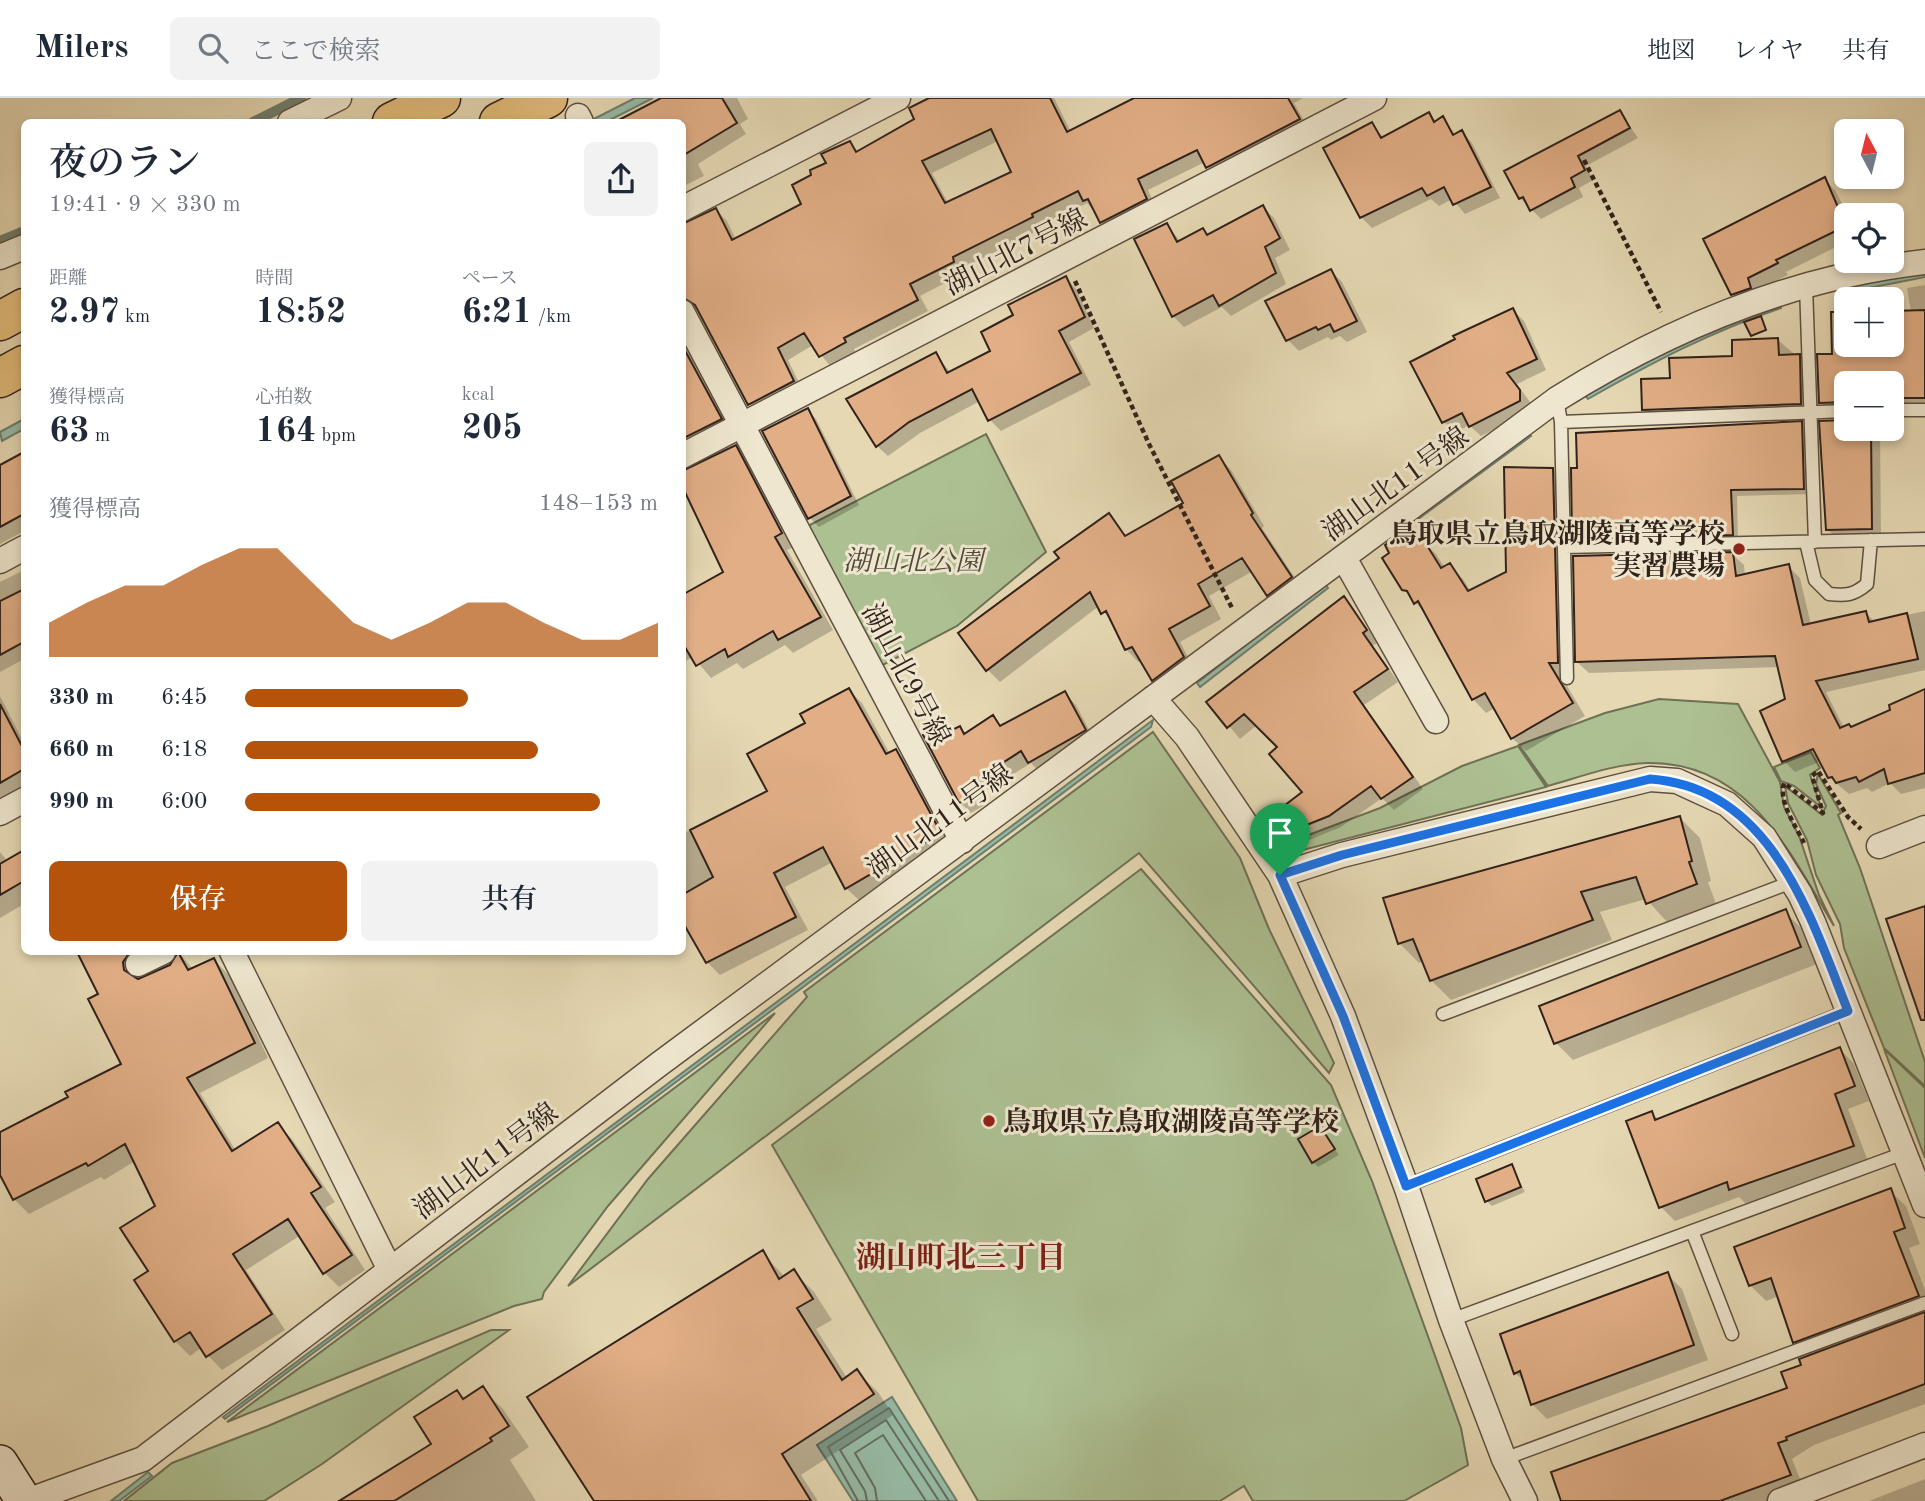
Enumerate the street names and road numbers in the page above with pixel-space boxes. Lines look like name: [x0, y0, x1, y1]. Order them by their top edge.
street label: 湖山北7号線: [939, 203, 1092, 302]
street label: 湖山北11号線: [1317, 421, 1475, 547]
street label: 湖山北9号線: [855, 598, 956, 751]
street label: 湖山北11号線: [861, 758, 1019, 884]
street label: 湖山北11号線: [408, 1097, 564, 1225]

